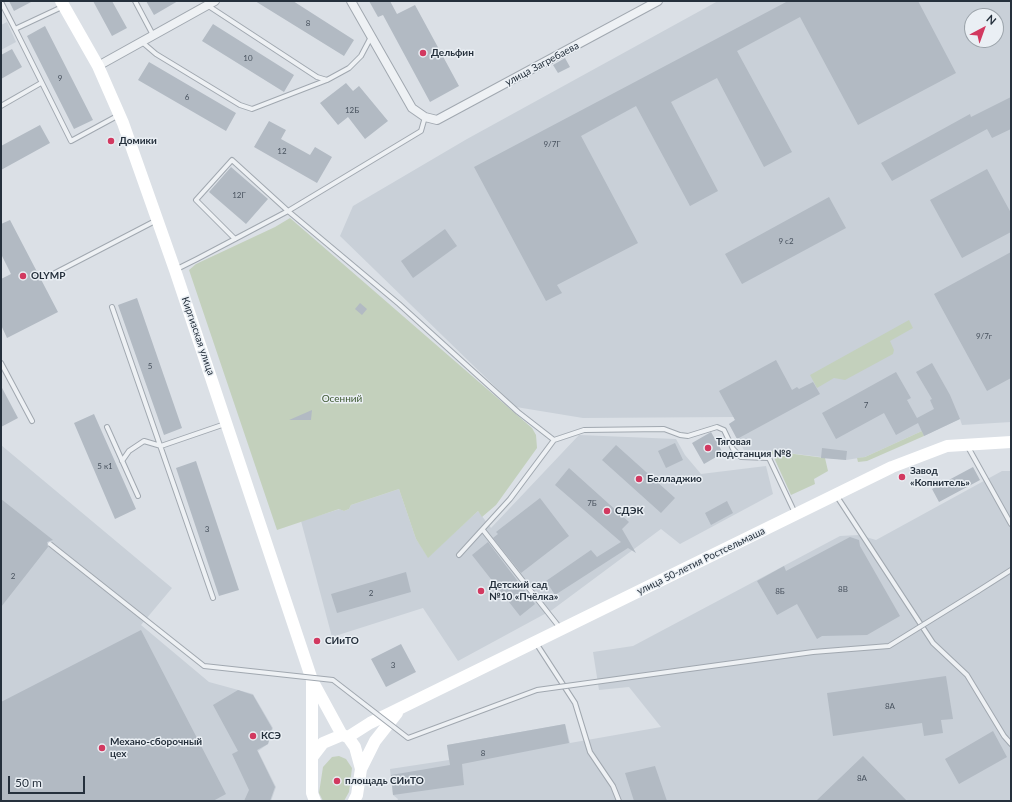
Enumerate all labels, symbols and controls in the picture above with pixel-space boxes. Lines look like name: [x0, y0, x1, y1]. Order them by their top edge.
north arrow: [964, 8, 1004, 48]
text: N: [984, 12, 999, 27]
house number: 8: [306, 18, 310, 28]
street label: улица Загребаева: [503, 40, 581, 88]
place label: Дельфин: [431, 47, 474, 59]
marker: Дельфин: [418, 48, 428, 58]
house number: 10: [243, 53, 253, 63]
house number: 9: [58, 73, 62, 83]
house number: 6: [185, 92, 189, 102]
house number: 12Б: [345, 105, 359, 115]
place label: Домики: [119, 135, 157, 147]
marker: Домики: [106, 136, 116, 146]
house number: 9/7Г: [543, 139, 561, 149]
house number: 12: [277, 146, 287, 156]
house number: 12Г: [232, 190, 246, 200]
house number: 9 с2: [778, 236, 794, 246]
place label: OLYMP: [31, 270, 65, 282]
marker: OLYMP: [18, 271, 28, 281]
street label: Киргизская улица: [179, 295, 217, 377]
house number: 9/7г: [976, 331, 992, 341]
house number: 5: [148, 361, 152, 371]
park label: Осенний: [322, 393, 362, 405]
house number: 7: [864, 400, 868, 410]
place label: Тяговая подстанция №8: [716, 436, 791, 460]
marker: Тяговая подстанция №8: [703, 443, 713, 453]
house number: 5 к1: [97, 461, 113, 471]
place label: Завод «Копнитель»: [910, 465, 970, 488]
marker: Завод «Копнитель»: [897, 472, 907, 482]
place label: Белладжио: [647, 473, 702, 485]
marker: Белладжио: [634, 474, 644, 484]
house number: 7Б: [587, 498, 597, 508]
place label: СДЭК: [615, 505, 643, 517]
marker: СДЭК: [602, 506, 612, 516]
house number: 3: [205, 524, 209, 534]
street label: улица 50-летия Ростсельмаша: [635, 525, 767, 597]
house number: 2: [11, 571, 15, 581]
place label: Детский сад №10 «Пчёлка»: [489, 579, 558, 602]
house number: 8В: [838, 584, 848, 594]
marker: Детский сад №10 «Пчёлка»: [476, 586, 486, 596]
house number: 8Б: [775, 586, 785, 596]
house number: 2: [369, 588, 373, 598]
place label: СИиТО: [325, 635, 359, 647]
marker: СИиТО: [312, 636, 322, 646]
house number: 3: [391, 660, 395, 670]
house number: 8А: [885, 701, 895, 711]
place label: КСЭ: [261, 730, 281, 742]
marker: КСЭ: [248, 731, 258, 741]
place label: Механо-сборочный цех: [110, 736, 202, 760]
marker: Механо-сборочный цех: [97, 743, 107, 753]
house number: 8: [481, 748, 485, 758]
scale bar: [10, 768, 87, 794]
house number: 8А: [857, 773, 867, 783]
text: 50 m: [15, 775, 42, 790]
place label: площадь СИиТО: [345, 775, 424, 787]
marker: площадь СИиТО: [332, 776, 342, 786]

